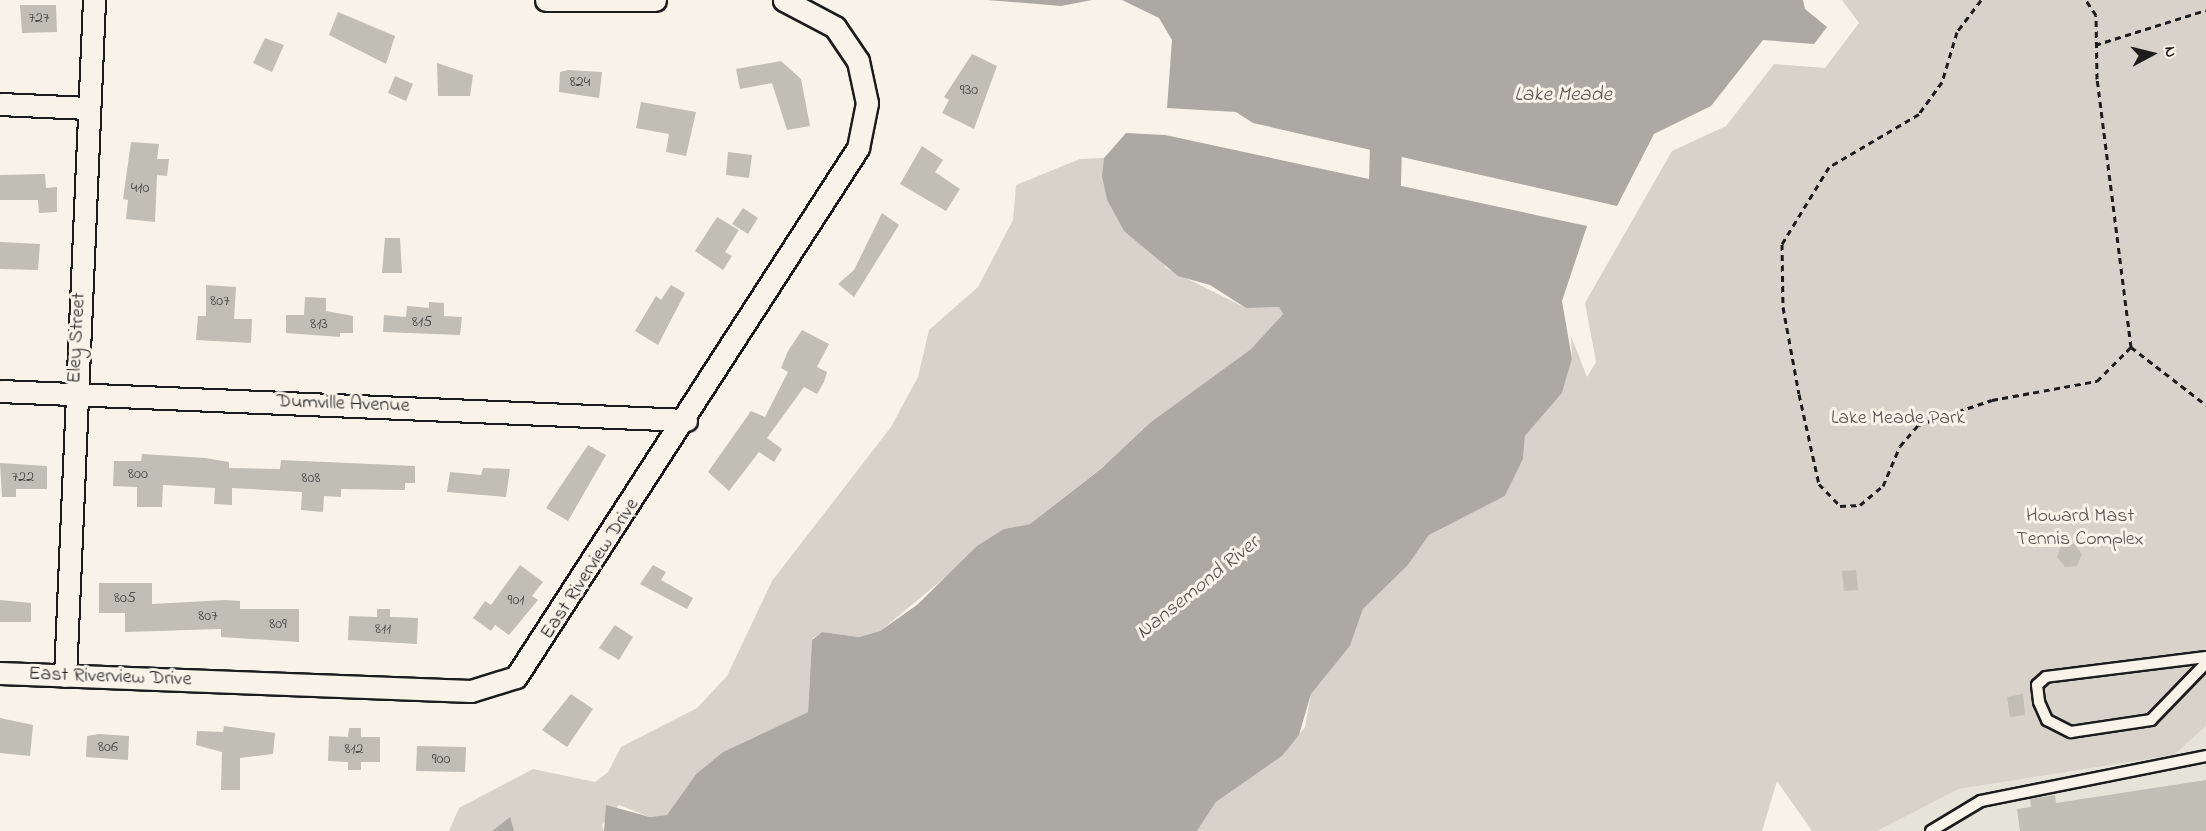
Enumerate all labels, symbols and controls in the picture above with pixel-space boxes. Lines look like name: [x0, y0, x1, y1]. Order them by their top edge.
house number: 727: [28, 8, 50, 28]
north arrow: [2122, 24, 2182, 84]
text: N: [2157, 45, 2182, 59]
house number: 824: [570, 72, 590, 92]
house number: 930: [960, 80, 978, 100]
water label: Lake Meade: [1514, 82, 1612, 108]
house number: 410: [131, 178, 149, 198]
house number: 807: [210, 291, 230, 311]
street label: Eley Street: [63, 292, 91, 384]
house number: 815: [412, 312, 432, 332]
house number: 813: [310, 314, 328, 334]
street label: Dumville Avenue: [276, 390, 410, 418]
park label: Lake Meade Park: [1831, 406, 1965, 430]
house number: 800: [128, 464, 148, 484]
house number: 722: [12, 467, 34, 487]
house number: 808: [302, 468, 320, 488]
street label: East Riverview Drive: [536, 494, 644, 644]
park label: Howard Mast Tennis Complex: [2016, 505, 2144, 552]
water label: Nansemond River: [1132, 531, 1264, 645]
house number: 805: [114, 588, 136, 608]
house number: 901: [508, 590, 524, 610]
house number: 807: [198, 606, 218, 626]
house number: 809: [269, 614, 287, 634]
house number: 811: [375, 619, 391, 639]
street label: East Riverview Drive: [28, 662, 192, 692]
house number: 806: [98, 737, 118, 757]
house number: 812: [344, 739, 364, 759]
house number: 900: [432, 749, 450, 769]

